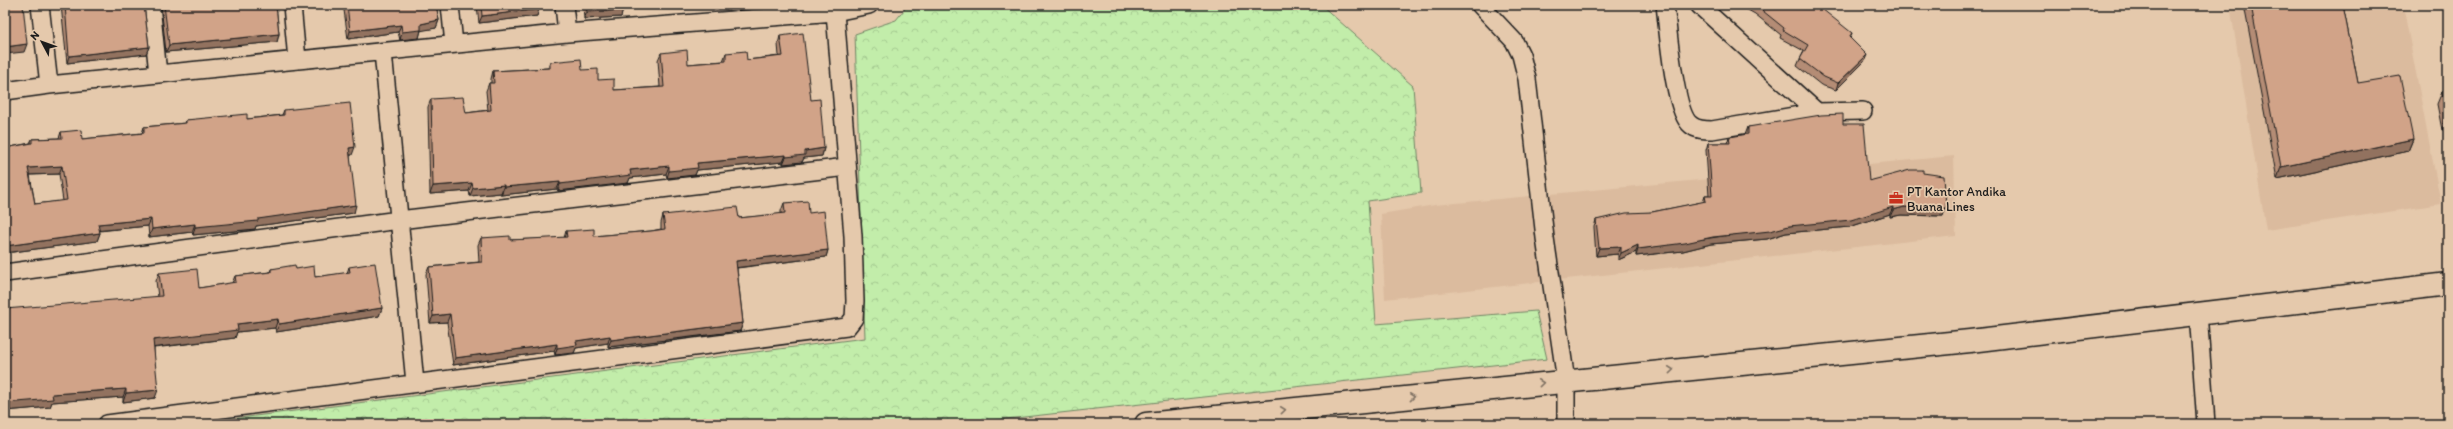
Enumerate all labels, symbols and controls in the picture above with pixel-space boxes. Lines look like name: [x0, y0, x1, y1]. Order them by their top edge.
north arrow: [22, 22, 62, 62]
text: N: [27, 29, 42, 43]
place label: PT Kantor Andika Buana Lines: [1907, 184, 2006, 214]
office icon: PT Kantor Andika Buana Lines: [1888, 190, 1904, 206]
one-way arrow: [1668, 366, 1674, 375]
one-way arrow: [1538, 379, 1544, 388]
one-way arrow: [1409, 392, 1415, 401]
one-way arrow: [1280, 406, 1286, 415]

